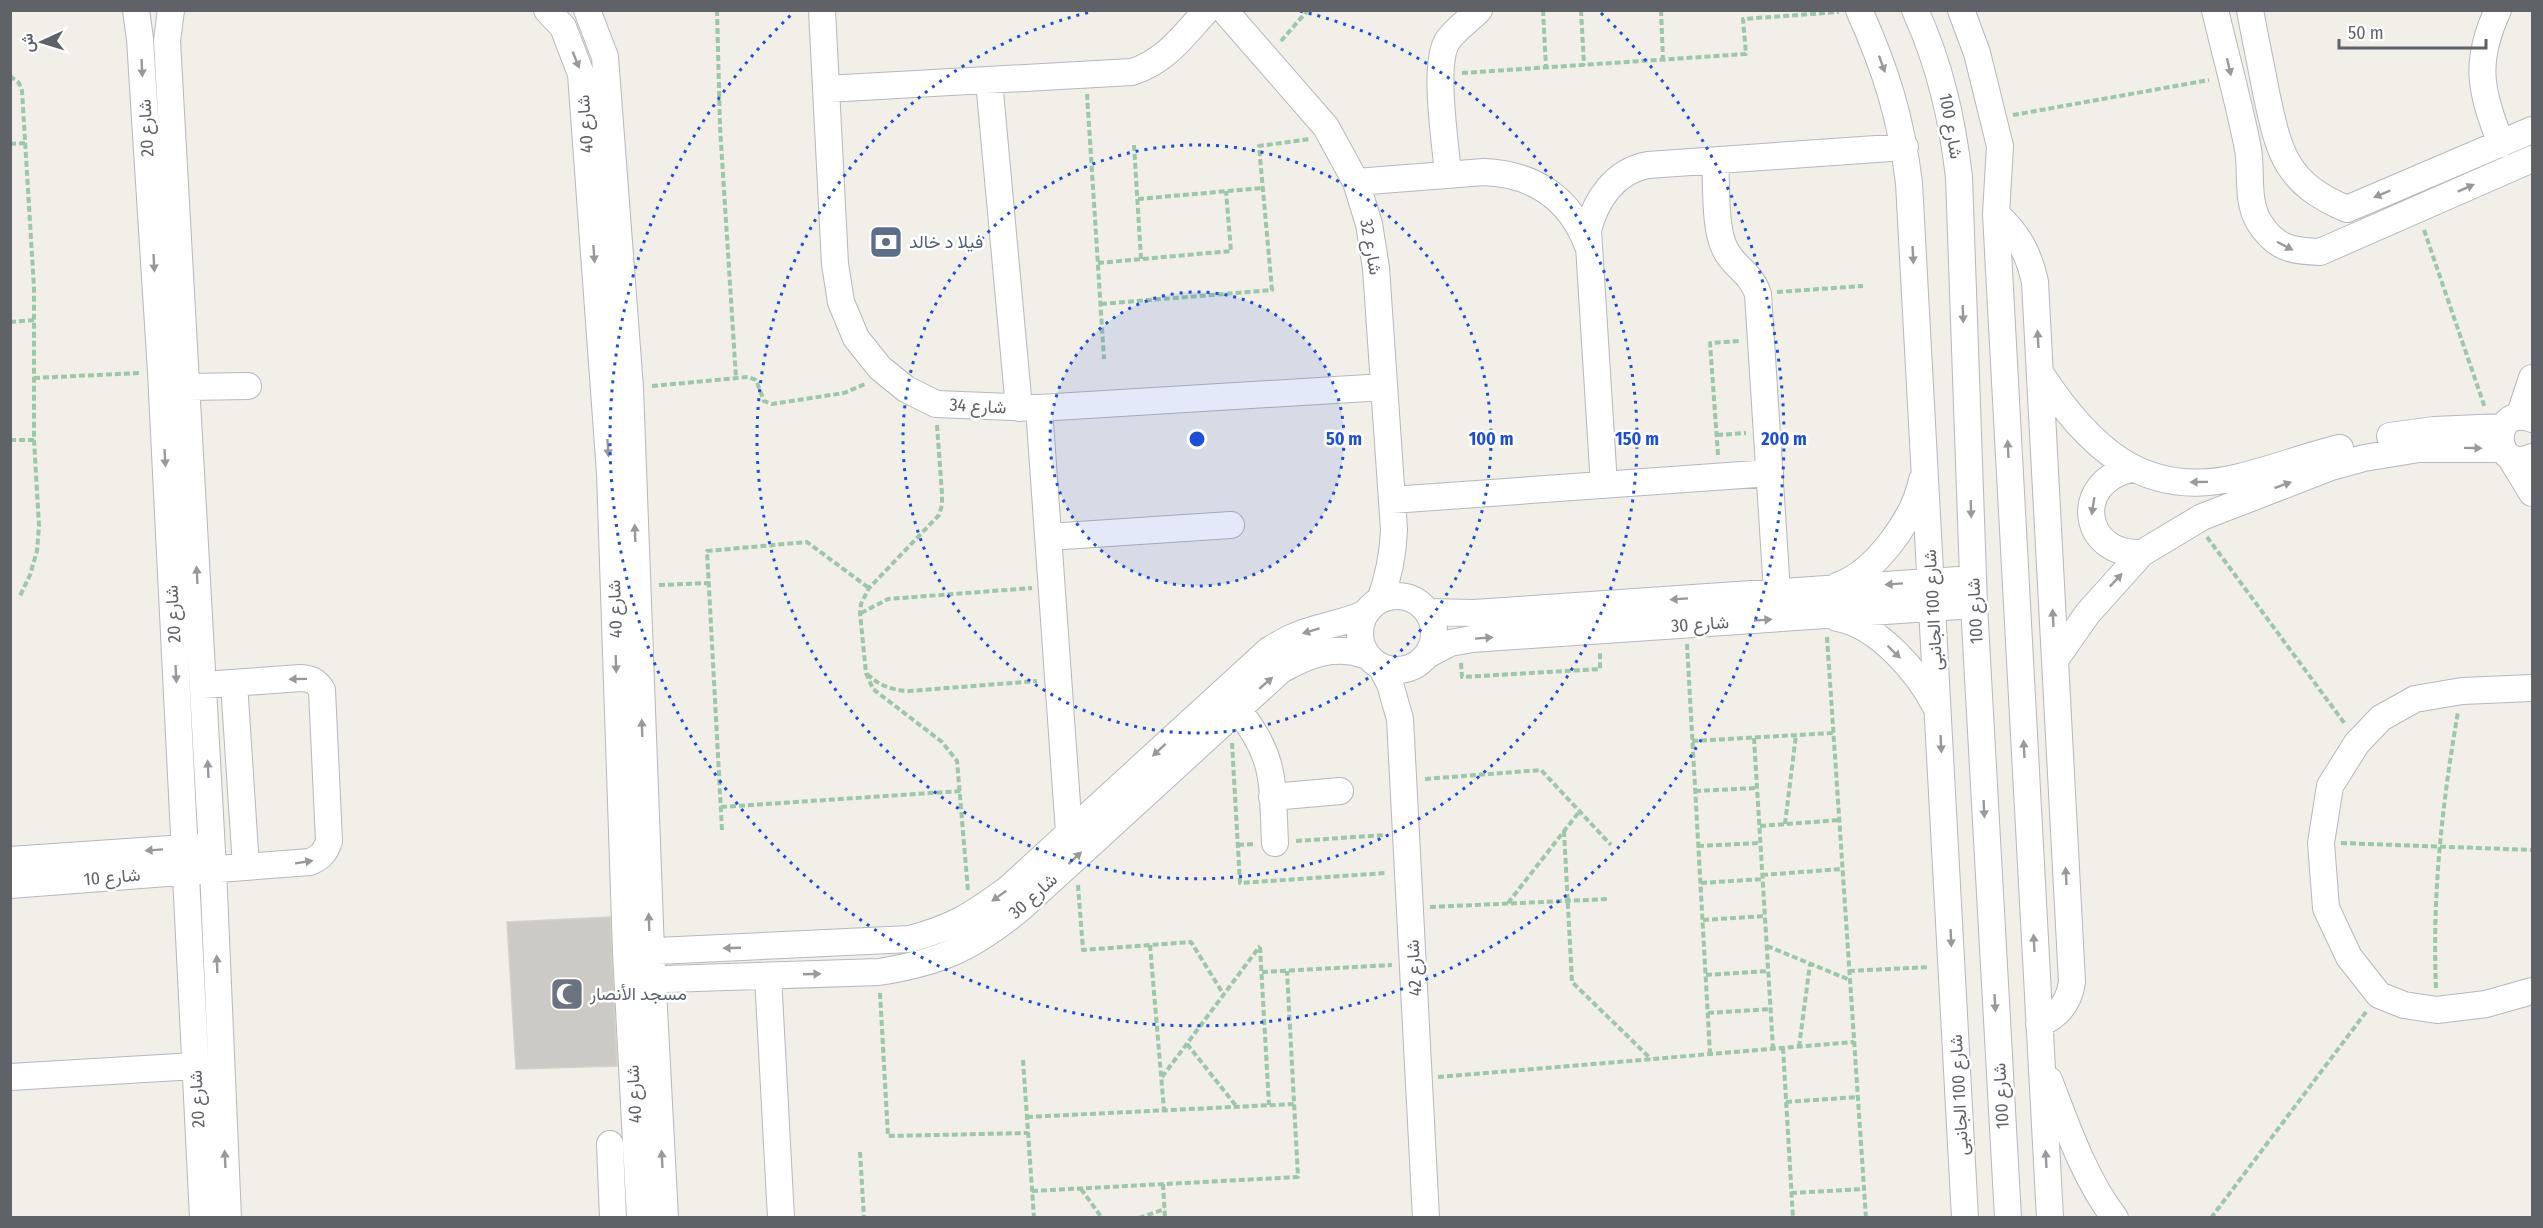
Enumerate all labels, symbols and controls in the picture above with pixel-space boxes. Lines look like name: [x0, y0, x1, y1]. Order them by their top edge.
north arrow: [12, 12, 72, 72]
scale bar: [2339, 12, 2486, 50]
text: 50 m: [2348, 22, 2384, 44]
text: ش: [17, 33, 38, 53]
one-way arrow: [571, 52, 581, 70]
one-way arrow: [1878, 55, 1888, 73]
one-way arrow: [2224, 58, 2234, 77]
one-way arrow: [138, 59, 147, 78]
street label: شارع 100: [1933, 91, 1968, 161]
street label: شارع 40: [572, 94, 599, 154]
street label: شارع 20: [134, 99, 159, 157]
one-way arrow: [2457, 184, 2474, 193]
one-way arrow: [2373, 190, 2391, 199]
street label: شارع 32: [1354, 217, 1387, 277]
bank icon: فيلا د خالد: [868, 224, 904, 260]
place label: فيلا د خالد: [909, 231, 983, 253]
one-way arrow: [2277, 241, 2294, 251]
one-way arrow: [589, 244, 599, 263]
one-way arrow: [1909, 246, 1918, 265]
one-way arrow: [149, 254, 159, 273]
one-way arrow: [1959, 305, 1968, 324]
one-way arrow: [2034, 330, 2043, 349]
street label: شارع 34: [949, 394, 1007, 419]
text: 50 m: [1326, 428, 1362, 450]
text: 100 m: [1469, 428, 1513, 450]
text: 150 m: [1615, 428, 1659, 450]
text: 200 m: [1760, 428, 1807, 450]
centre of rings: [1187, 429, 1207, 449]
one-way arrow: [603, 439, 613, 458]
one-way arrow: [2004, 440, 2013, 459]
one-way arrow: [2464, 443, 2483, 453]
one-way arrow: [160, 448, 170, 467]
one-way arrow: [2190, 477, 2209, 487]
one-way arrow: [2275, 479, 2293, 489]
one-way arrow: [2088, 497, 2097, 516]
one-way arrow: [1966, 500, 1975, 519]
one-way arrow: [630, 523, 640, 542]
street label: شارع 100 الجانبى: [1919, 549, 1948, 671]
one-way arrow: [192, 565, 202, 584]
one-way arrow: [2109, 573, 2122, 588]
street label: شارع 100: [1962, 577, 1989, 645]
street label: شارع 40: [603, 579, 628, 639]
one-way arrow: [1884, 580, 1903, 589]
street label: شارع 20: [161, 585, 186, 643]
one-way arrow: [1669, 594, 1688, 604]
one-way arrow: [2048, 608, 2057, 627]
street label: شارع 30: [1670, 611, 1730, 638]
one-way arrow: [1753, 615, 1772, 625]
one-way arrow: [1302, 627, 1320, 636]
one-way arrow: [1475, 634, 1494, 643]
one-way arrow: [1886, 645, 1901, 659]
one-way arrow: [612, 655, 621, 674]
one-way arrow: [171, 664, 180, 683]
one-way arrow: [288, 674, 307, 684]
one-way arrow: [1258, 677, 1273, 690]
one-way arrow: [638, 718, 647, 737]
one-way arrow: [1936, 734, 1945, 753]
one-way arrow: [2020, 739, 2029, 758]
one-way arrow: [1151, 743, 1166, 757]
one-way arrow: [203, 760, 212, 779]
one-way arrow: [1980, 799, 1989, 818]
one-way arrow: [144, 845, 163, 855]
one-way arrow: [1068, 851, 1083, 865]
one-way arrow: [294, 857, 313, 866]
street label: شارع 10: [83, 864, 141, 891]
one-way arrow: [2062, 866, 2071, 885]
street label: شارع 30: [1004, 868, 1063, 924]
one-way arrow: [992, 889, 1007, 901]
one-way arrow: [645, 913, 654, 932]
one-way arrow: [1946, 929, 1955, 948]
one-way arrow: [2030, 934, 2039, 953]
street label: شارع 42: [1402, 939, 1427, 997]
one-way arrow: [722, 943, 741, 953]
one-way arrow: [212, 955, 221, 974]
one-way arrow: [802, 970, 821, 979]
mosque icon: مسجد الأنصار: [549, 976, 585, 1012]
place label: مسجد الأنصار: [589, 983, 687, 1005]
one-way arrow: [1991, 994, 2000, 1013]
street label: شارع 100 الجانبى: [1945, 1034, 1974, 1156]
street label: شارع 100: [1988, 1062, 2015, 1130]
street label: شارع 40: [621, 1064, 648, 1124]
street label: شارع 20: [185, 1070, 210, 1128]
one-way arrow: [220, 1150, 229, 1169]
one-way arrow: [657, 1150, 667, 1169]
one-way arrow: [2042, 1150, 2051, 1169]

